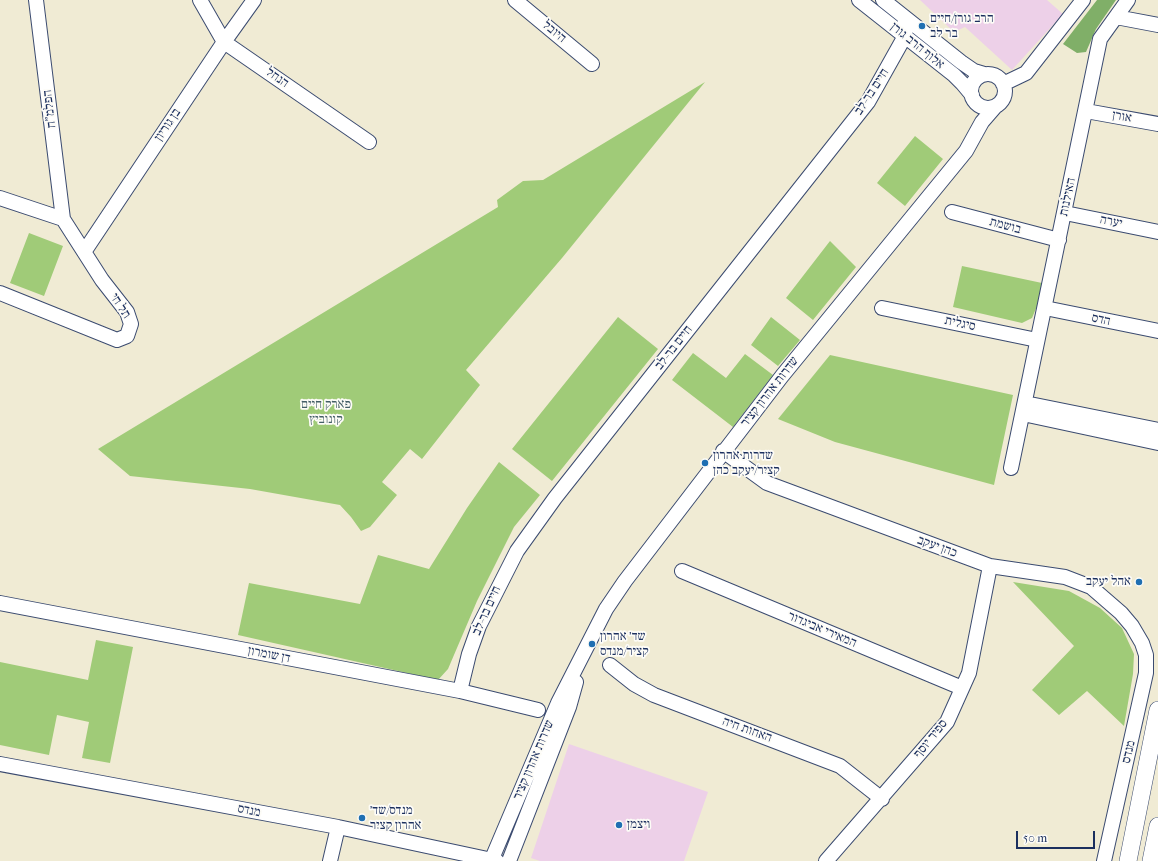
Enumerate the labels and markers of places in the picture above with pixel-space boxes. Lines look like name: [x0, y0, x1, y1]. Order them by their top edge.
place label: הרב גורן/חיים בר לב: [930, 11, 994, 42]
marker: הרב גורן/חיים בר לב: [917, 21, 927, 31]
place label: שדרות אהרון קציר/יעקב כהן: [713, 448, 780, 479]
marker: שדרות אהרון קציר/יעקב כהן: [700, 458, 710, 468]
place label: אהל יעקב: [1086, 574, 1131, 590]
marker: אהל יעקב: [1134, 577, 1144, 587]
place label: שד׳ אהרון קציר/מנדס: [600, 629, 649, 660]
marker: שד׳ אהרון קציר/מנדס: [587, 639, 597, 649]
place label: מנדס/שד׳ אהרון קציר: [370, 803, 422, 834]
marker: מנדס/שד׳ אהרון קציר: [357, 813, 367, 823]
place label: ויצמן: [627, 817, 650, 833]
marker: ויצמן: [614, 820, 624, 830]

